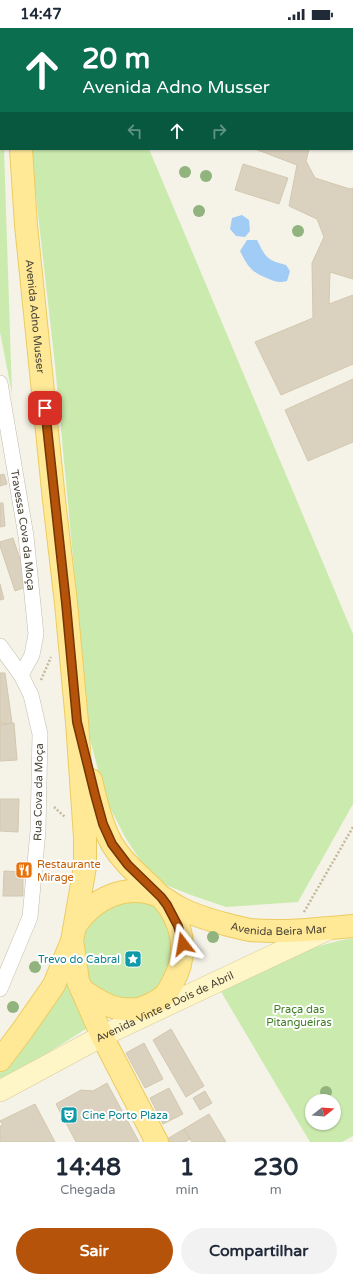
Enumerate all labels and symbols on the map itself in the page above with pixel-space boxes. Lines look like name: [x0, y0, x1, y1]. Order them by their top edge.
street label: Avenida Adno Musser: [23, 259, 47, 375]
pin: [28, 391, 62, 425]
street label: Travessa Cova da Moça: [8, 469, 38, 591]
street label: Rua Cova da Moça: [31, 743, 46, 841]
place label: Restaurante Mirage: [37, 858, 101, 884]
restaurant icon: Restaurante Mirage: [14, 860, 34, 880]
street label: Avenida Beira Mar: [229, 920, 328, 938]
position arrow: [162, 923, 204, 965]
place icon: Trevo do Cabral: [123, 949, 143, 969]
place label: Trevo do Cabral: [38, 953, 120, 966]
street label: Avenida Vinte e Dois de Abril: [94, 969, 236, 1045]
park label: Praça das Pitangueiras: [266, 1003, 332, 1029]
north arrow: [305, 1094, 341, 1130]
theatre icon: Cine Porto Plaza: [59, 1105, 79, 1125]
place label: Cine Porto Plaza: [82, 1109, 168, 1122]

